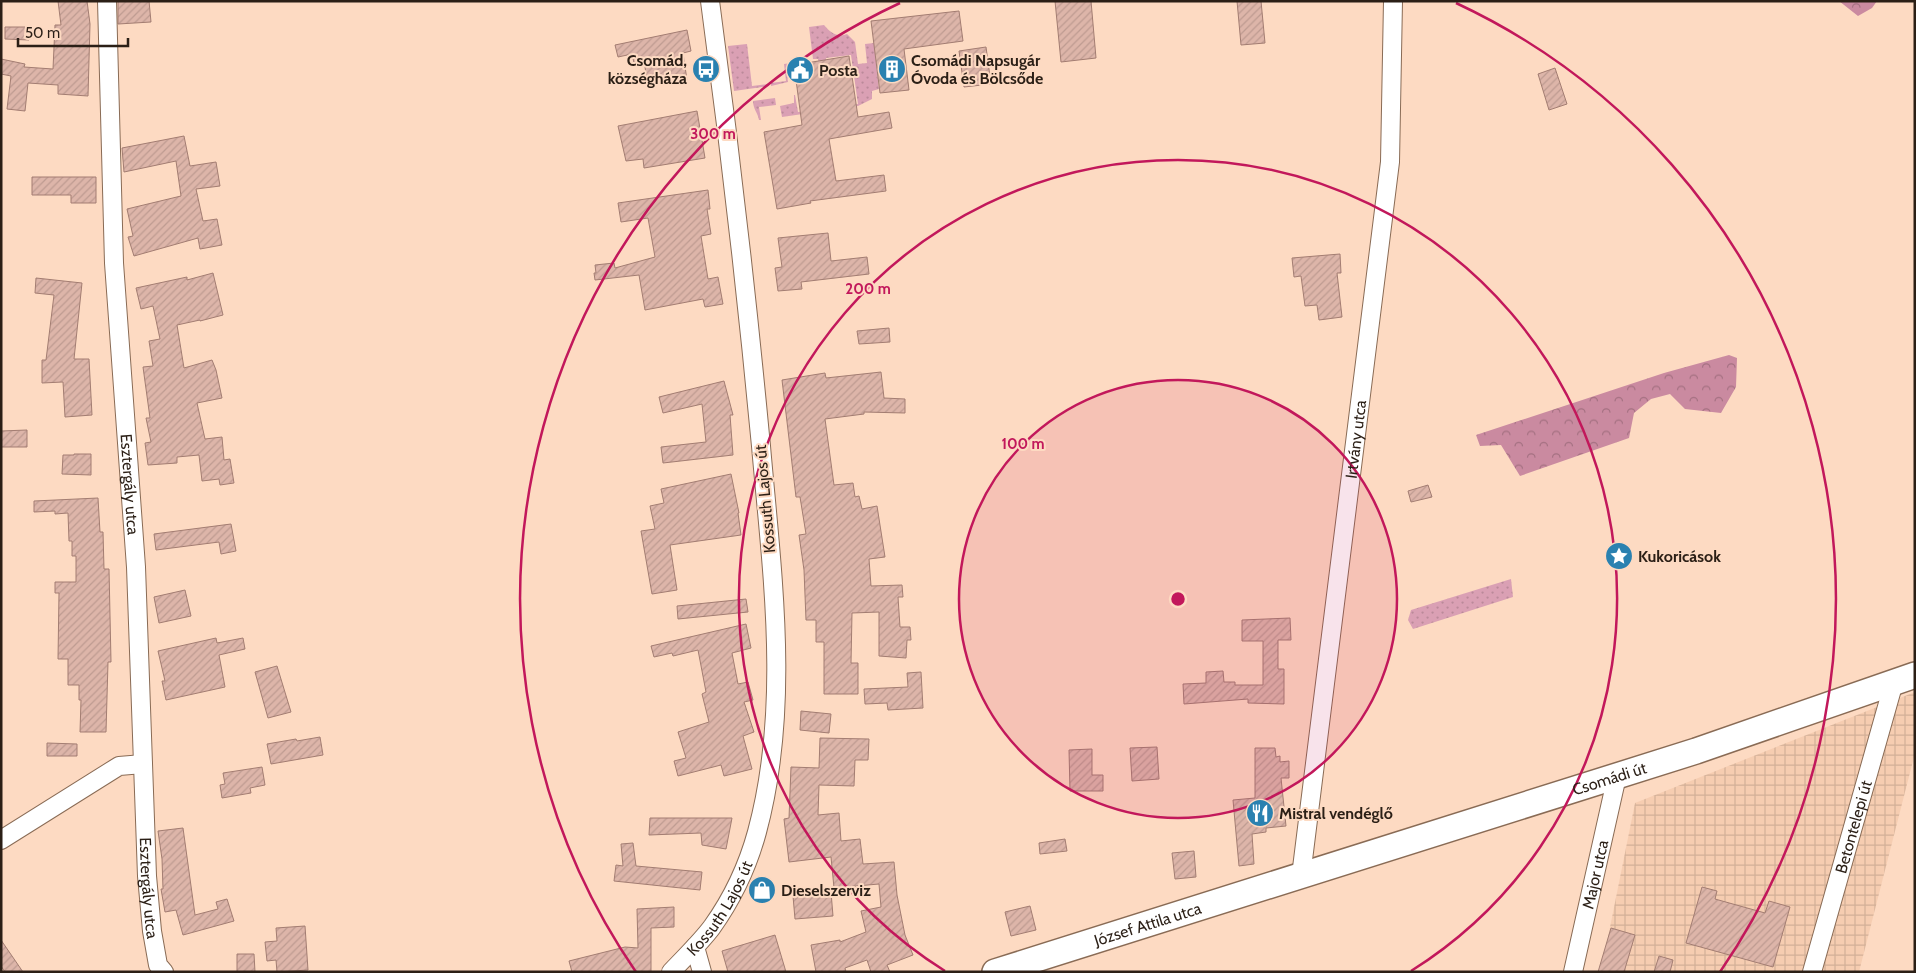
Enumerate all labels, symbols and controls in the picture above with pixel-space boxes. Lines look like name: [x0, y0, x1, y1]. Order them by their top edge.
scale bar: [18, 15, 128, 47]
text: 50 m: [25, 24, 60, 42]
place label: Csomád, községháza: [608, 51, 687, 88]
place label: Csomádi Napsugár Óvoda és Bölcsőde: [911, 51, 1043, 88]
bus stop icon: Csomád, községháza: [691, 54, 721, 84]
building icon: Csomádi Napsugár Óvoda és Bölcsőde: [877, 54, 907, 84]
public building icon: Posta: [785, 55, 815, 85]
place label: Posta: [819, 61, 858, 80]
text: 300 m: [690, 125, 736, 143]
text: 200 m: [845, 280, 891, 298]
street label: Irtvány utca: [1341, 399, 1370, 480]
street label: Esztergály utca: [117, 433, 143, 536]
text: 100 m: [1001, 435, 1045, 453]
street label: Kossuth Lajos út: [751, 444, 779, 554]
place icon: Kukoricások: [1604, 541, 1634, 571]
place label: Kukoricások: [1638, 547, 1721, 566]
centre of rings: [1169, 590, 1187, 608]
street label: Csomádi út: [1570, 758, 1649, 799]
street label: Betontelepi út: [1831, 777, 1875, 875]
restaurant icon: Mistral vendéglő: [1245, 798, 1275, 828]
place label: Mistral vendéglő: [1279, 804, 1393, 823]
street label: Esztergály utca: [136, 837, 163, 940]
street label: Major utca: [1578, 838, 1612, 911]
street label: Kossuth Lajos út: [683, 857, 756, 959]
shop icon: Dieselszerviz: [747, 875, 777, 905]
place label: Dieselszerviz: [781, 881, 871, 900]
street label: József Attila utca: [1091, 898, 1204, 950]

